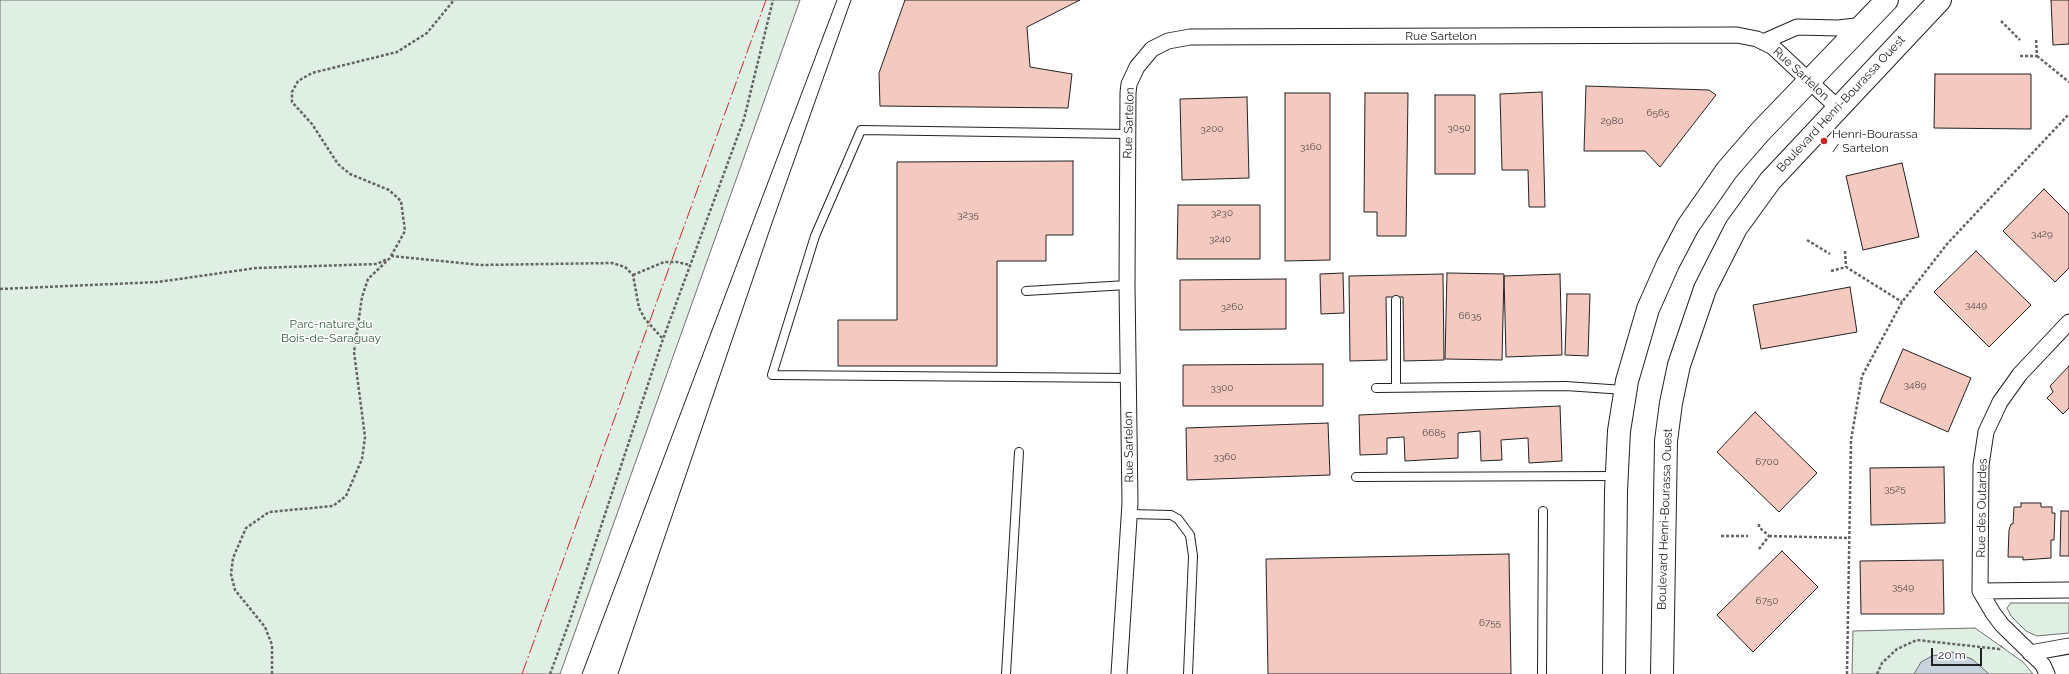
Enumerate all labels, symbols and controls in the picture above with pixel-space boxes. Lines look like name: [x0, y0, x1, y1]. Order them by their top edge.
street label: Rue Sartelon: [1405, 29, 1477, 43]
street label: Boulevard Henri-Bourassa Ouest: [1774, 33, 1908, 175]
street label: Rue Sartelon: [1770, 44, 1832, 104]
street label: Rue Sartelon: [1121, 87, 1137, 159]
house number: 6565: [1647, 107, 1669, 119]
house number: 2980: [1600, 115, 1624, 127]
house number: 3050: [1447, 122, 1471, 134]
house number: 3200: [1201, 123, 1223, 135]
place label: Henri-Bourassa / Sartelon: [1832, 127, 1918, 155]
marker: Henri-Bourassa / Sartelon: [1819, 136, 1829, 146]
house number: 3160: [1300, 141, 1322, 153]
house number: 3230: [1211, 207, 1233, 219]
house number: 3235: [957, 209, 979, 221]
house number: 3429: [2031, 228, 2053, 240]
house number: 3240: [1209, 233, 1231, 245]
house number: 3449: [1965, 299, 1987, 311]
house number: 3260: [1221, 301, 1243, 313]
house number: 6635: [1459, 310, 1481, 322]
park label: Parc-nature du Bois-de-Saraguay: [281, 317, 381, 345]
house number: 3489: [1904, 379, 1926, 391]
house number: 3300: [1211, 382, 1233, 394]
street label: Rue Sartelon: [1121, 411, 1137, 483]
house number: 6685: [1422, 427, 1446, 439]
street label: Boulevard Henri-Bourassa Ouest: [1655, 428, 1675, 610]
house number: 3360: [1214, 451, 1236, 463]
house number: 6700: [1755, 456, 1779, 468]
street label: Rue des Outardes: [1974, 458, 1990, 558]
house number: 3525: [1884, 483, 1906, 495]
house number: 3549: [1892, 581, 1914, 593]
house number: 6750: [1756, 595, 1778, 607]
house number: 6755: [1479, 617, 1501, 629]
scale bar: [1933, 640, 1984, 666]
text: 20 m: [1938, 648, 1966, 662]

